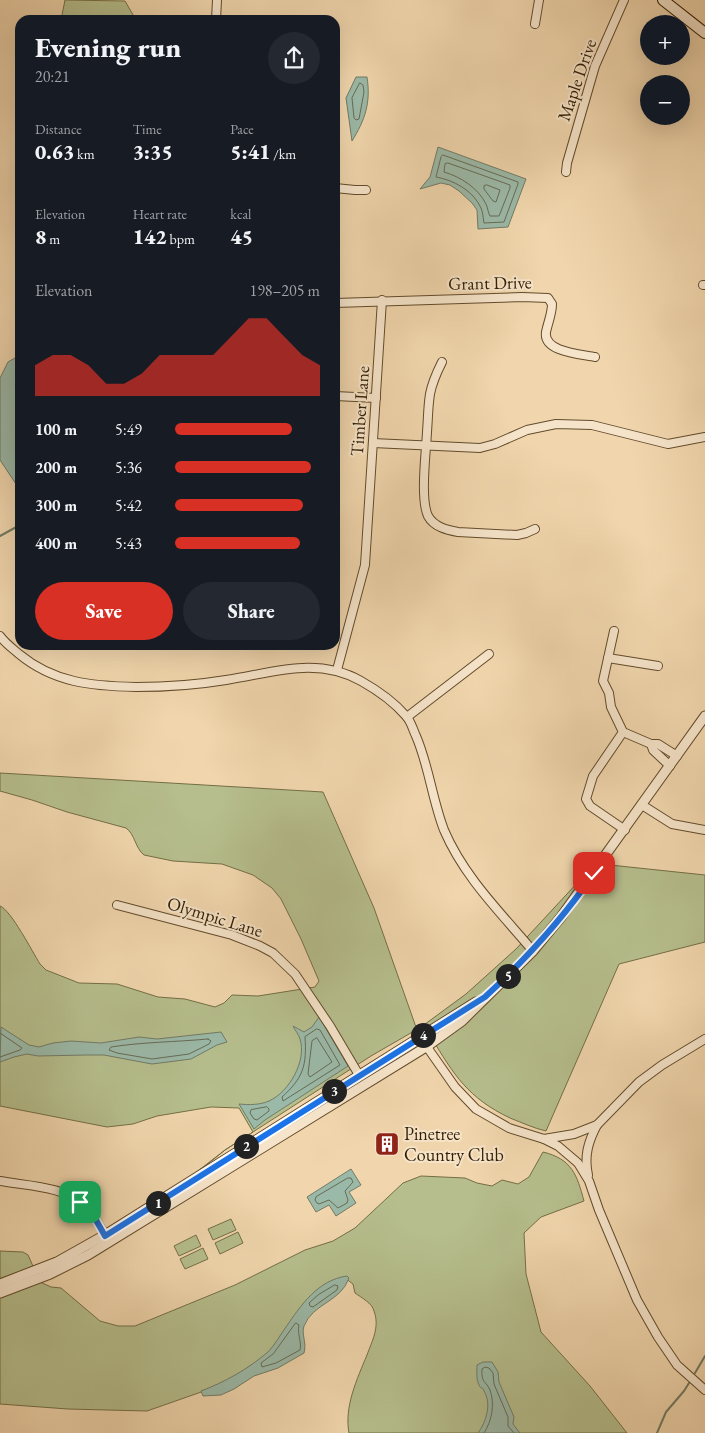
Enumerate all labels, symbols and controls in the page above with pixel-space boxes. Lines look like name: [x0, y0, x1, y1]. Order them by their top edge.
map controls: [640, 15, 690, 125]
button: +: [640, 15, 690, 65]
text: Evening run: [35, 29, 181, 65]
button: share: [268, 32, 320, 84]
street label: Maple Drive: [552, 36, 601, 124]
text: 20:21: [35, 66, 70, 87]
button: −: [640, 75, 690, 125]
text: Distance: [35, 120, 82, 138]
text: Time: [133, 120, 162, 138]
text: Pace: [230, 120, 254, 138]
text: 0.63: [35, 138, 74, 165]
text: 3:35: [133, 138, 173, 165]
text: 5:41: [230, 138, 270, 165]
text: km: [74, 145, 95, 163]
text: /km: [270, 145, 296, 163]
text: Elevation: [35, 205, 85, 223]
text: Heart rate: [133, 205, 187, 223]
text: kcal: [230, 205, 251, 223]
text: 8: [35, 223, 46, 250]
text: 142: [133, 223, 167, 250]
text: 45: [230, 223, 253, 250]
text: m: [46, 230, 60, 248]
text: bpm: [167, 230, 195, 248]
street label: Grant Drive: [448, 270, 532, 295]
text: Elevation: [35, 280, 93, 301]
text: 198–205 m: [249, 280, 320, 301]
street label: Timber Lane: [345, 365, 374, 457]
text: 100 m: [35, 419, 77, 440]
text: 5:49: [115, 419, 142, 440]
text: 200 m: [35, 457, 77, 478]
text: 5:36: [115, 457, 142, 478]
text: 300 m: [35, 495, 77, 516]
text: 5:42: [115, 495, 142, 516]
text: 400 m: [35, 533, 77, 554]
text: 5:43: [115, 533, 142, 554]
button: Save: [35, 582, 173, 640]
button: Share: [183, 582, 320, 640]
pin: [573, 852, 615, 894]
icon: check: [580, 859, 608, 887]
street label: Olympic Lane: [165, 891, 266, 942]
pin: 5: [496, 964, 520, 988]
text: 5: [505, 967, 512, 985]
pin: 4: [410, 1022, 436, 1048]
text: 4: [420, 1026, 427, 1044]
pin: 3: [322, 1078, 346, 1104]
text: 3: [331, 1082, 338, 1100]
place label: Pinetree Country Club: [404, 1122, 504, 1166]
building icon: Pinetree Country Club: [374, 1131, 400, 1157]
pin: 2: [234, 1134, 258, 1158]
text: 2: [243, 1137, 250, 1155]
pin: [59, 1181, 101, 1223]
icon: arrive: [66, 1188, 94, 1216]
pin: 1: [146, 1190, 170, 1216]
text: 1: [155, 1194, 162, 1212]

